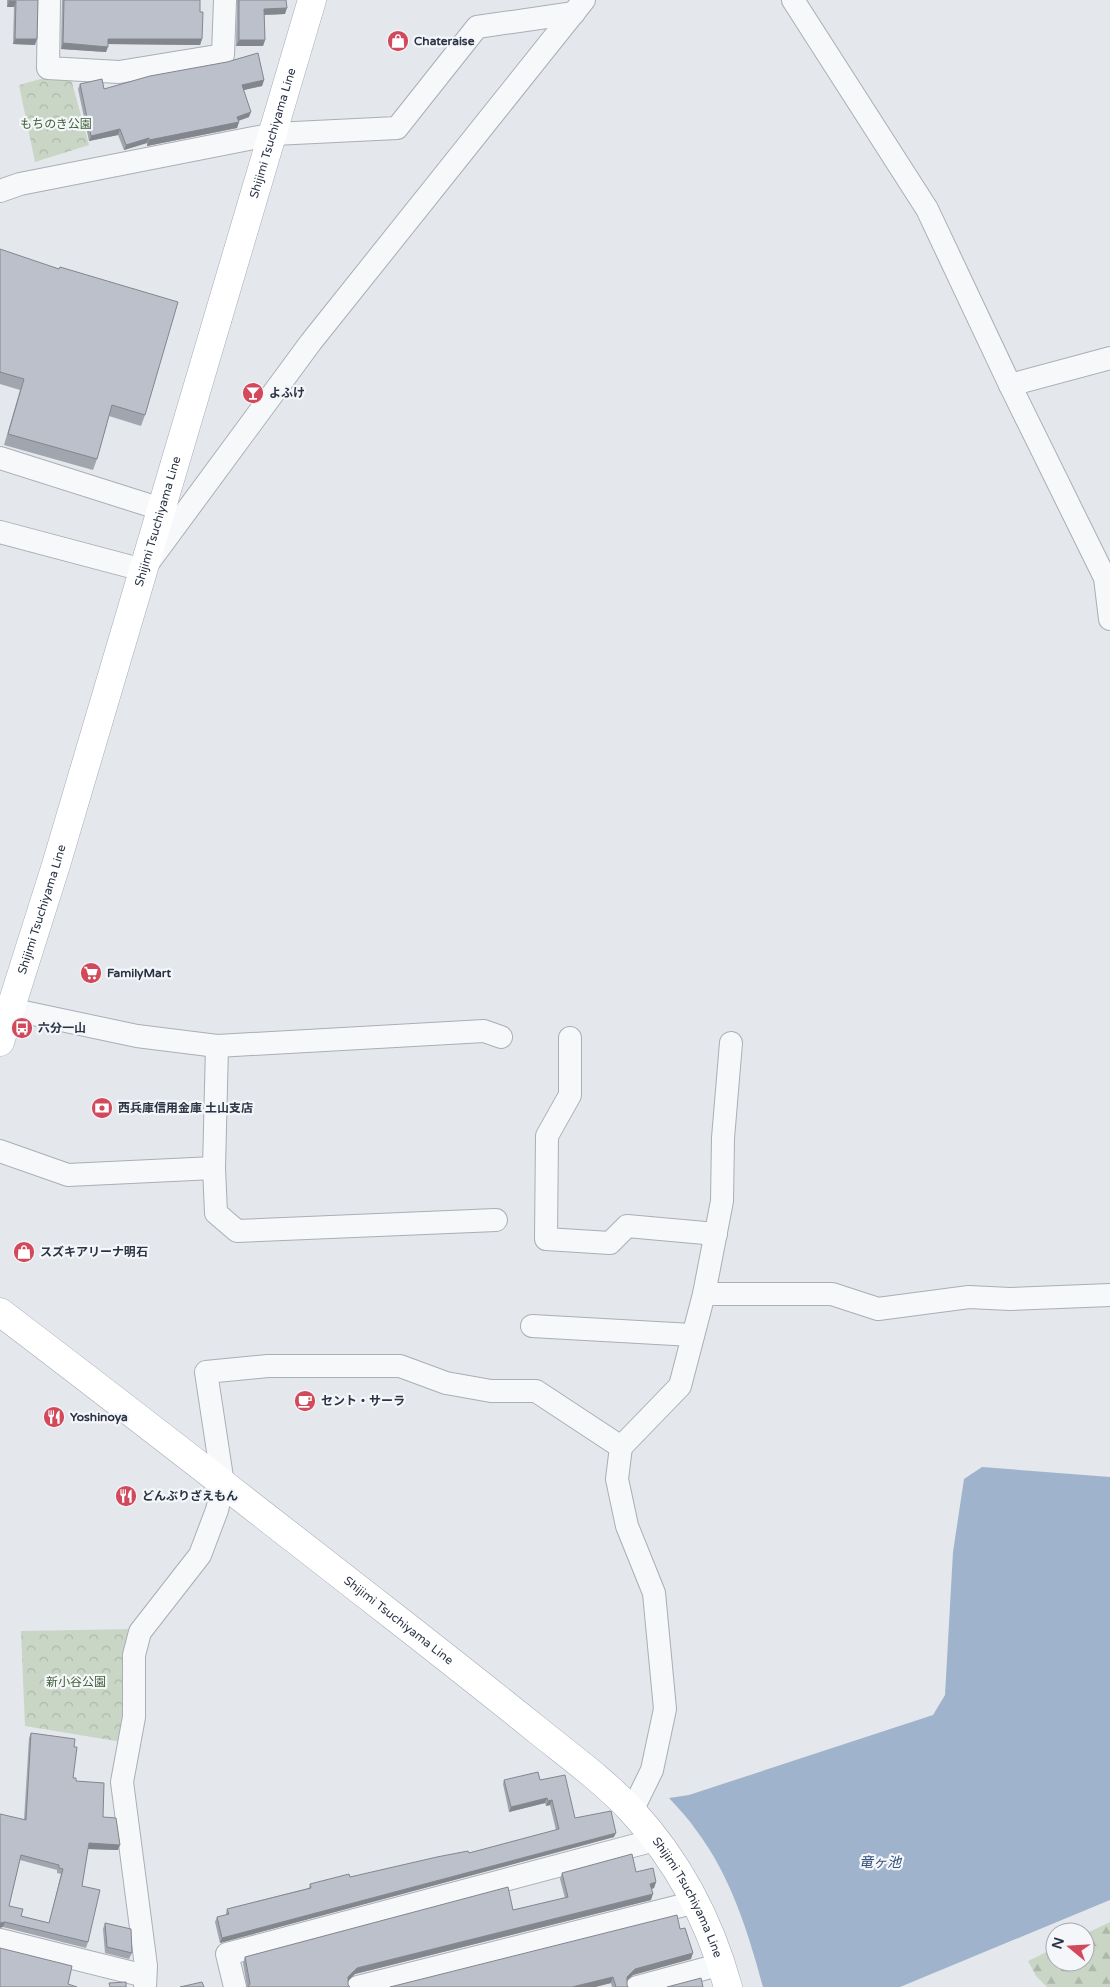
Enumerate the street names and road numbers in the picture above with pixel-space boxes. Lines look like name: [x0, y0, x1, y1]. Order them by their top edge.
street label: Shijimi Tsuchiyama Line: [247, 66, 299, 200]
street label: Shijimi Tsuchiyama Line: [132, 454, 184, 588]
street label: Shijimi Tsuchiyama Line: [15, 843, 69, 976]
street label: Shijimi Tsuchiyama Line: [341, 1573, 456, 1668]
street label: Shijimi Tsuchiyama Line: [650, 1834, 725, 1960]

